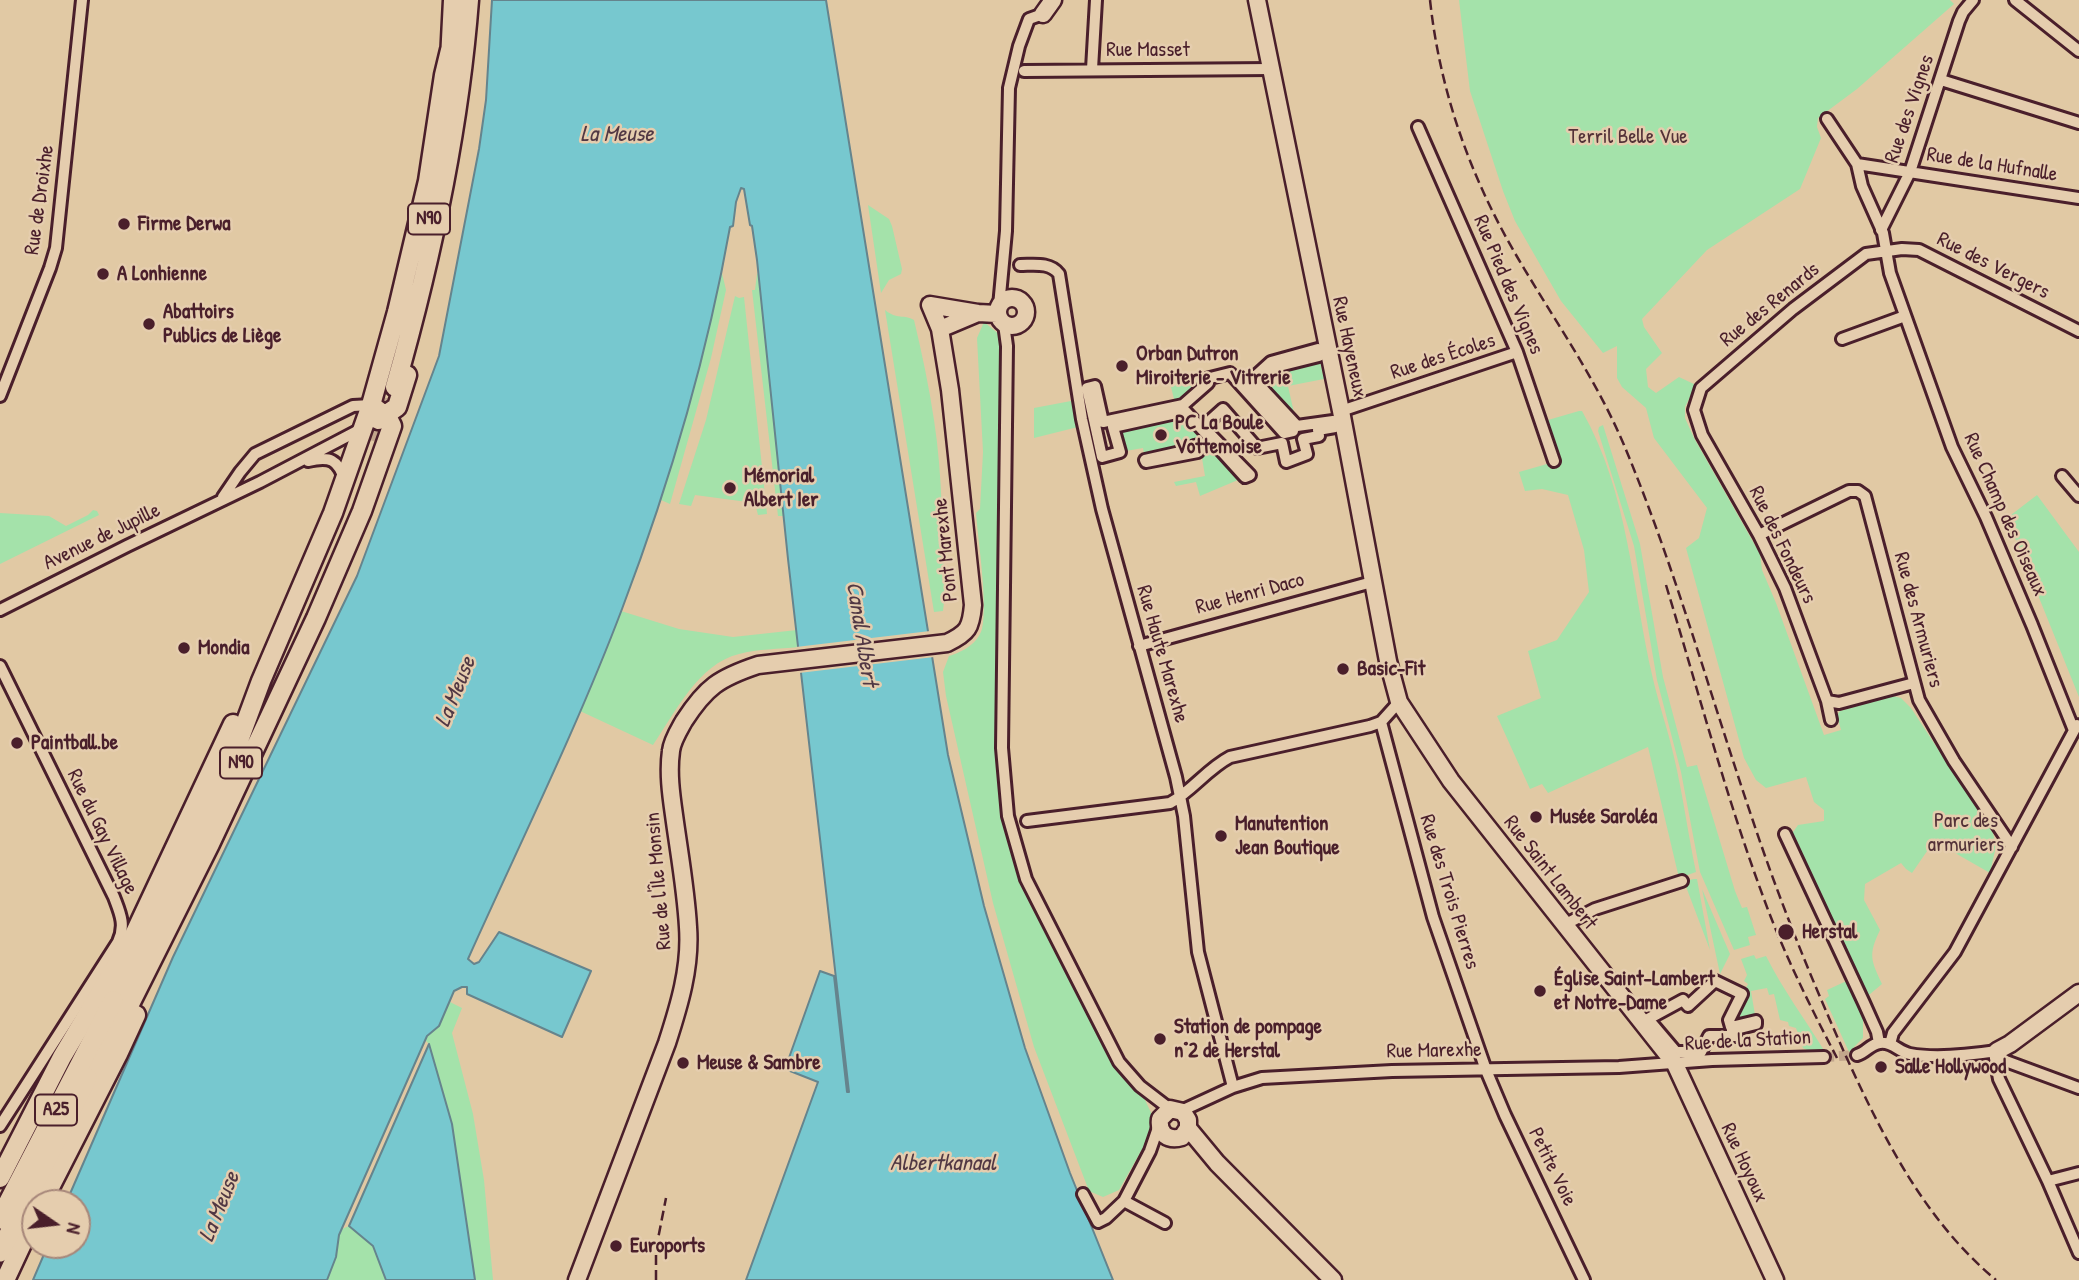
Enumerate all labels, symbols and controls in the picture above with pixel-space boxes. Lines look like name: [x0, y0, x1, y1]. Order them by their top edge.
street label: Rue Masset: [1106, 37, 1190, 63]
street label: Rue des Vignes: [1880, 52, 1940, 166]
water label: La Meuse: [581, 121, 653, 149]
park label: Terril Belle Vue: [1568, 124, 1688, 150]
street label: Rue de la Hufnalle: [1925, 142, 2059, 188]
street label: Rue de Droixhe: [20, 144, 60, 256]
road number: N90: [408, 204, 450, 234]
place label: Firme Derwa: [138, 211, 231, 237]
street label: Rue Pied des Vignes: [1467, 212, 1549, 358]
marker: Firme Derwa: [116, 216, 132, 232]
street label: Rue des Vergers: [1933, 227, 2053, 305]
street label: Rue des Renards: [1715, 257, 1825, 353]
place label: A Lonhienne: [117, 261, 207, 287]
marker: A Lonhienne: [95, 266, 111, 282]
street label: Rue Hayeneux: [1326, 294, 1372, 400]
place label: Abattoirs Publics de Liège: [163, 299, 281, 349]
marker: Abattoirs Publics de Liège: [141, 316, 157, 332]
street label: Rue des Écoles: [1388, 328, 1498, 386]
place label: Orban Dutron Miroiterie - Vitrerie: [1136, 341, 1291, 391]
marker: Orban Dutron Miroiterie - Vitrerie: [1114, 358, 1130, 374]
place label: PC La Boule Vottemoise: [1175, 410, 1264, 460]
marker: PC La Boule Vottemoise: [1153, 427, 1169, 443]
street label: Rue Champ des Oiseaux: [1958, 429, 2052, 601]
place label: Mémorial Albert Ier: [744, 463, 818, 513]
marker: Mémorial Albert Ier: [722, 480, 738, 496]
street label: Rue des Fondeurs: [1743, 482, 1821, 608]
street label: Pont Marexhe: [928, 497, 964, 603]
street label: Avenue de Jupille: [40, 498, 164, 576]
street label: Rue des Armuriers: [1888, 550, 1948, 690]
street label: Rue Henri Daco: [1193, 567, 1307, 621]
water label: Canal Albert: [839, 580, 883, 688]
street label: Rue Haute Marexhe: [1130, 582, 1194, 726]
place label: Mondia: [198, 635, 250, 661]
marker: Mondia: [176, 640, 192, 656]
water label: La Meuse: [430, 653, 482, 731]
place label: Basic-Fit: [1357, 656, 1425, 682]
marker: Basic-Fit: [1335, 661, 1351, 677]
place label: Paintball.be: [31, 730, 118, 756]
marker: Paintball.be: [9, 735, 25, 751]
road number: N90: [220, 748, 262, 778]
street label: Rue du Gay Village: [61, 765, 143, 899]
place label: Musée Saroléa: [1550, 804, 1657, 830]
park label: Parc des armuriers: [1928, 808, 2004, 858]
marker: Musée Saroléa: [1528, 809, 1544, 825]
street label: Rue de l'Île Monsin: [640, 811, 678, 951]
place label: Manutention Jean Boutique: [1235, 811, 1340, 861]
street label: Rue Saint Lambert: [1498, 811, 1602, 935]
street label: Rue des Trois Pierres: [1414, 812, 1484, 972]
marker: Manutention Jean Boutique: [1213, 828, 1229, 844]
place label: Herstal: [1802, 919, 1857, 945]
marker: Herstal: [1776, 922, 1796, 942]
place label: Église Saint-Lambert et Notre-Dame: [1554, 966, 1715, 1016]
marker: Église Saint-Lambert et Notre-Dame: [1532, 983, 1548, 999]
place label: Station de pompage n°2 de Herstal: [1174, 1014, 1322, 1064]
street label: Rue de la Station: [1684, 1025, 1812, 1057]
marker: Station de pompage n°2 de Herstal: [1152, 1031, 1168, 1047]
street label: Rue Marexhe: [1386, 1038, 1482, 1064]
place label: Meuse & Sambre: [697, 1050, 821, 1076]
place label: Salle Hollywood: [1895, 1054, 2006, 1080]
marker: Meuse & Sambre: [675, 1055, 691, 1071]
marker: Salle Hollywood: [1873, 1059, 1889, 1075]
road number: A25: [35, 1094, 77, 1126]
street label: Rue Hoyoux: [1715, 1119, 1773, 1207]
street label: Petite Voie: [1522, 1124, 1582, 1210]
water label: Albertkanaal: [890, 1150, 996, 1178]
water label: La Meuse: [194, 1168, 246, 1246]
north arrow: [21, 1189, 91, 1259]
text: N: [61, 1221, 88, 1237]
place label: Euroports: [630, 1233, 705, 1259]
marker: Euroports: [608, 1238, 624, 1254]

